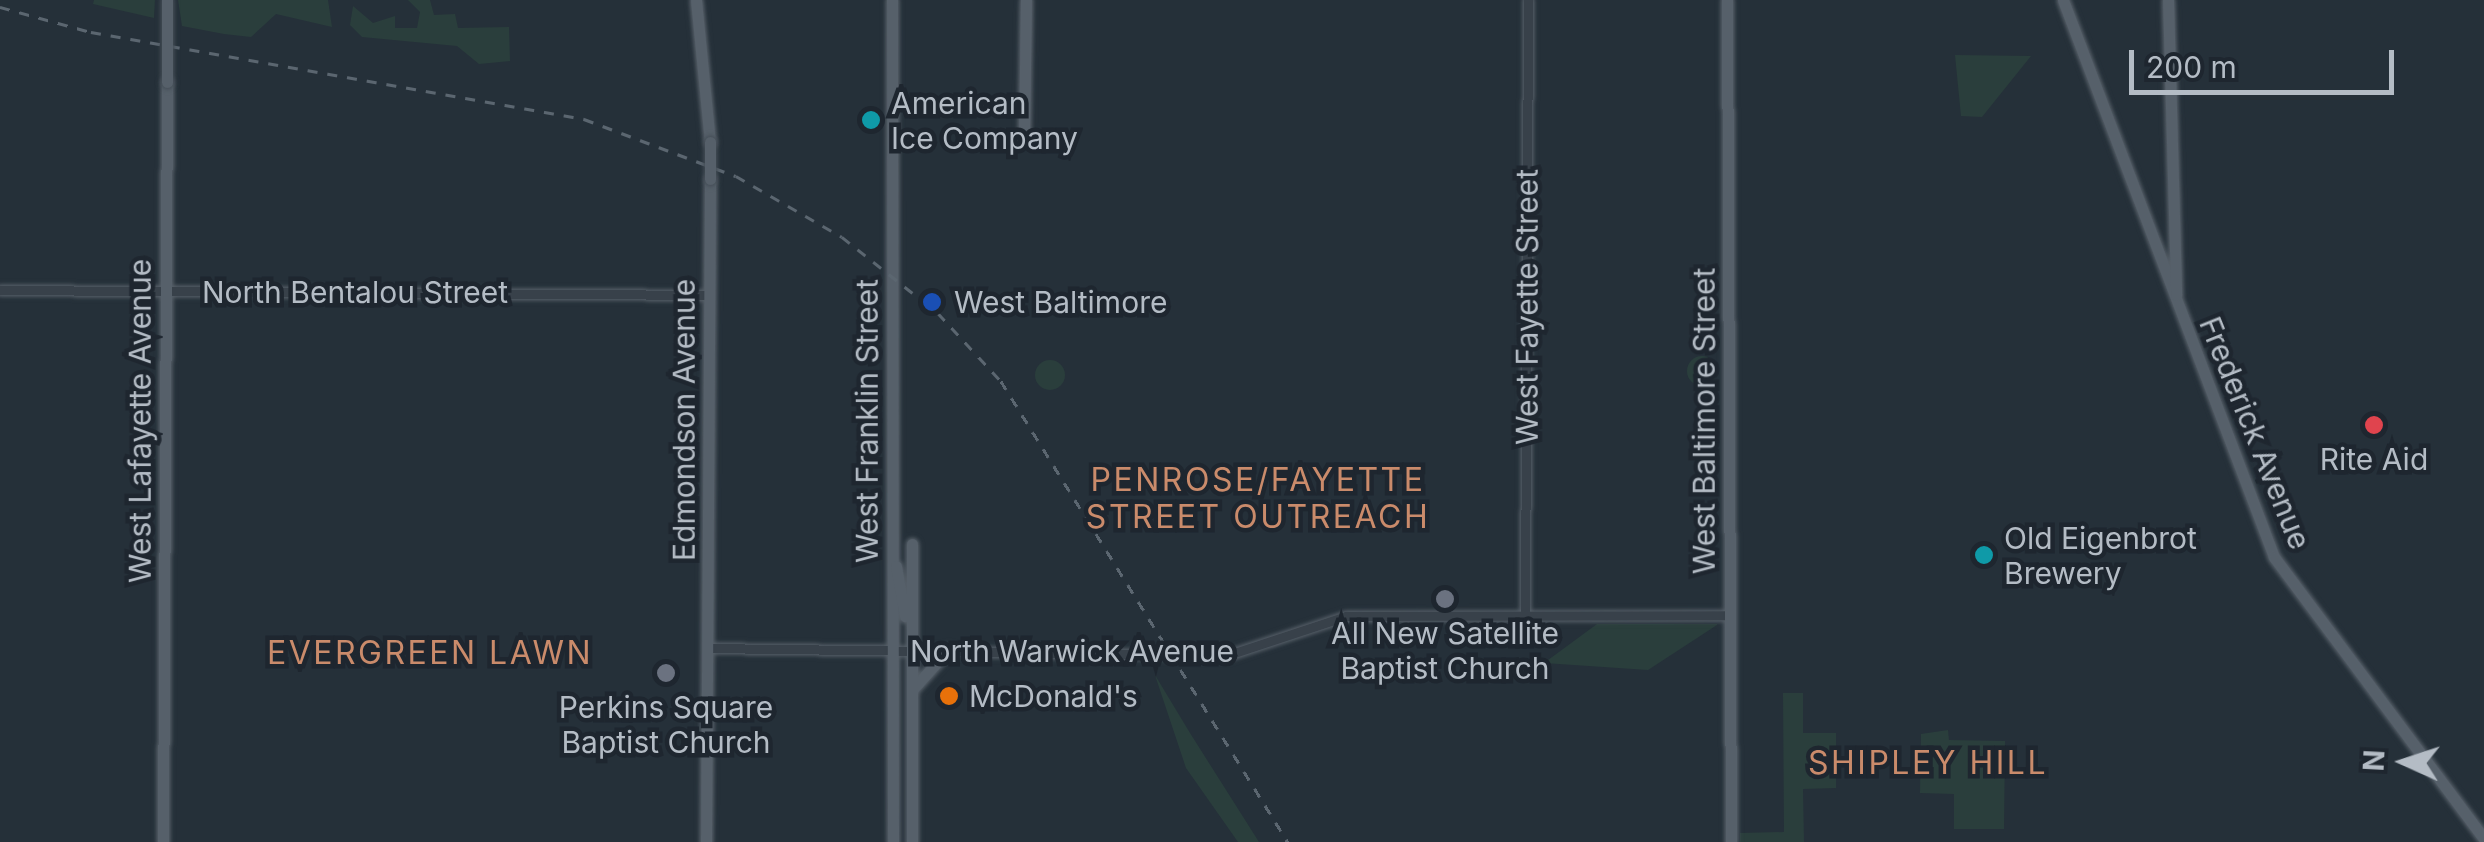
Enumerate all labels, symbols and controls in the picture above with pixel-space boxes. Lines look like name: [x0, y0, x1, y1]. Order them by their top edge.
scale bar: [2134, 30, 2399, 92]
text: 200 m: [2146, 49, 2237, 85]
place label: American Ice Company: [891, 85, 1078, 156]
marker: American Ice Company: [860, 109, 882, 131]
street label: West Fayette Street: [1509, 169, 1545, 445]
street label: West Lafayette Avenue: [122, 259, 158, 583]
street label: West Baltimore Street: [1686, 268, 1722, 574]
street label: North Bentalou Street: [202, 274, 508, 310]
street label: Edmondson Avenue: [666, 279, 702, 561]
street label: West Franklin Street: [849, 279, 885, 563]
place label: West Baltimore: [954, 284, 1167, 320]
marker: West Baltimore: [919, 289, 945, 315]
street label: Frederick Avenue: [2192, 312, 2318, 554]
marker: Rite Aid: [2363, 414, 2385, 436]
place label: Rite Aid: [2320, 441, 2428, 477]
district label: PENROSE/FAYETTE STREET OUTREACH: [1086, 462, 1430, 537]
place label: Old Eigenbrot Brewery: [2004, 520, 2197, 590]
marker: Old Eigenbrot Brewery: [1973, 544, 1995, 566]
marker: All New Satellite Baptist Church: [1434, 588, 1456, 610]
place label: All New Satellite Baptist Church: [1331, 615, 1559, 686]
street label: North Warwick Avenue: [910, 633, 1234, 669]
district label: EVERGREEN LAWN: [267, 634, 593, 672]
marker: Perkins Square Baptist Church: [655, 662, 677, 684]
place label: McDonald's: [969, 678, 1138, 714]
marker: McDonald's: [938, 685, 960, 707]
place label: Perkins Square Baptist Church: [559, 689, 773, 760]
north arrow: [2354, 712, 2454, 812]
district label: SHIPLEY HILL: [1808, 744, 2048, 782]
text: N: [2357, 749, 2392, 772]

